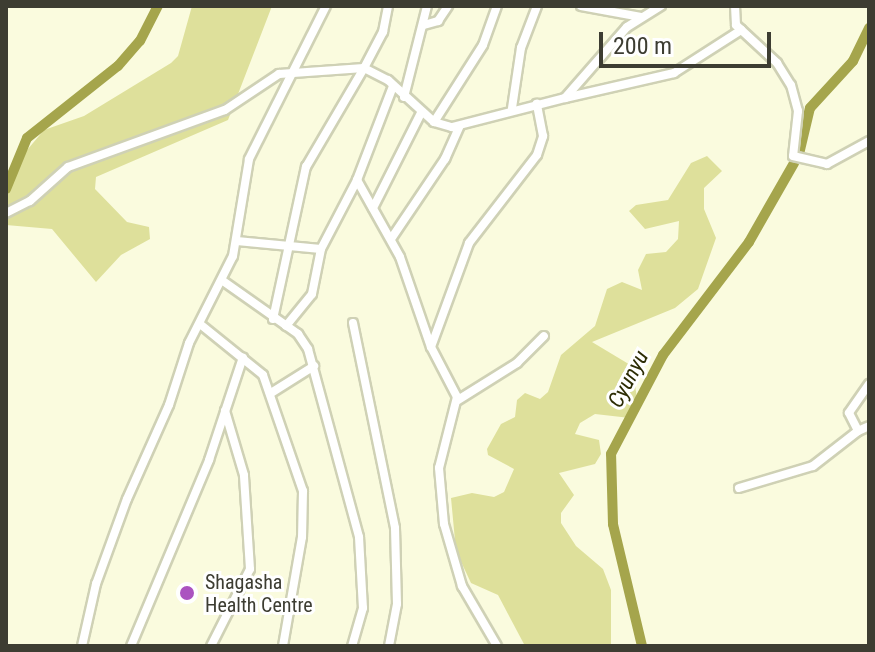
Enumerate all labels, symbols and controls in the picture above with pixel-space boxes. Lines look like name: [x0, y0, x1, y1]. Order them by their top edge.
scale bar: [603, 16, 775, 66]
text: 200 m: [613, 32, 672, 60]
water label: Cyunyu: [602, 346, 654, 412]
place label: Shagasha Health Centre: [205, 570, 313, 617]
marker: Shagasha Health Centre: [176, 582, 198, 604]

